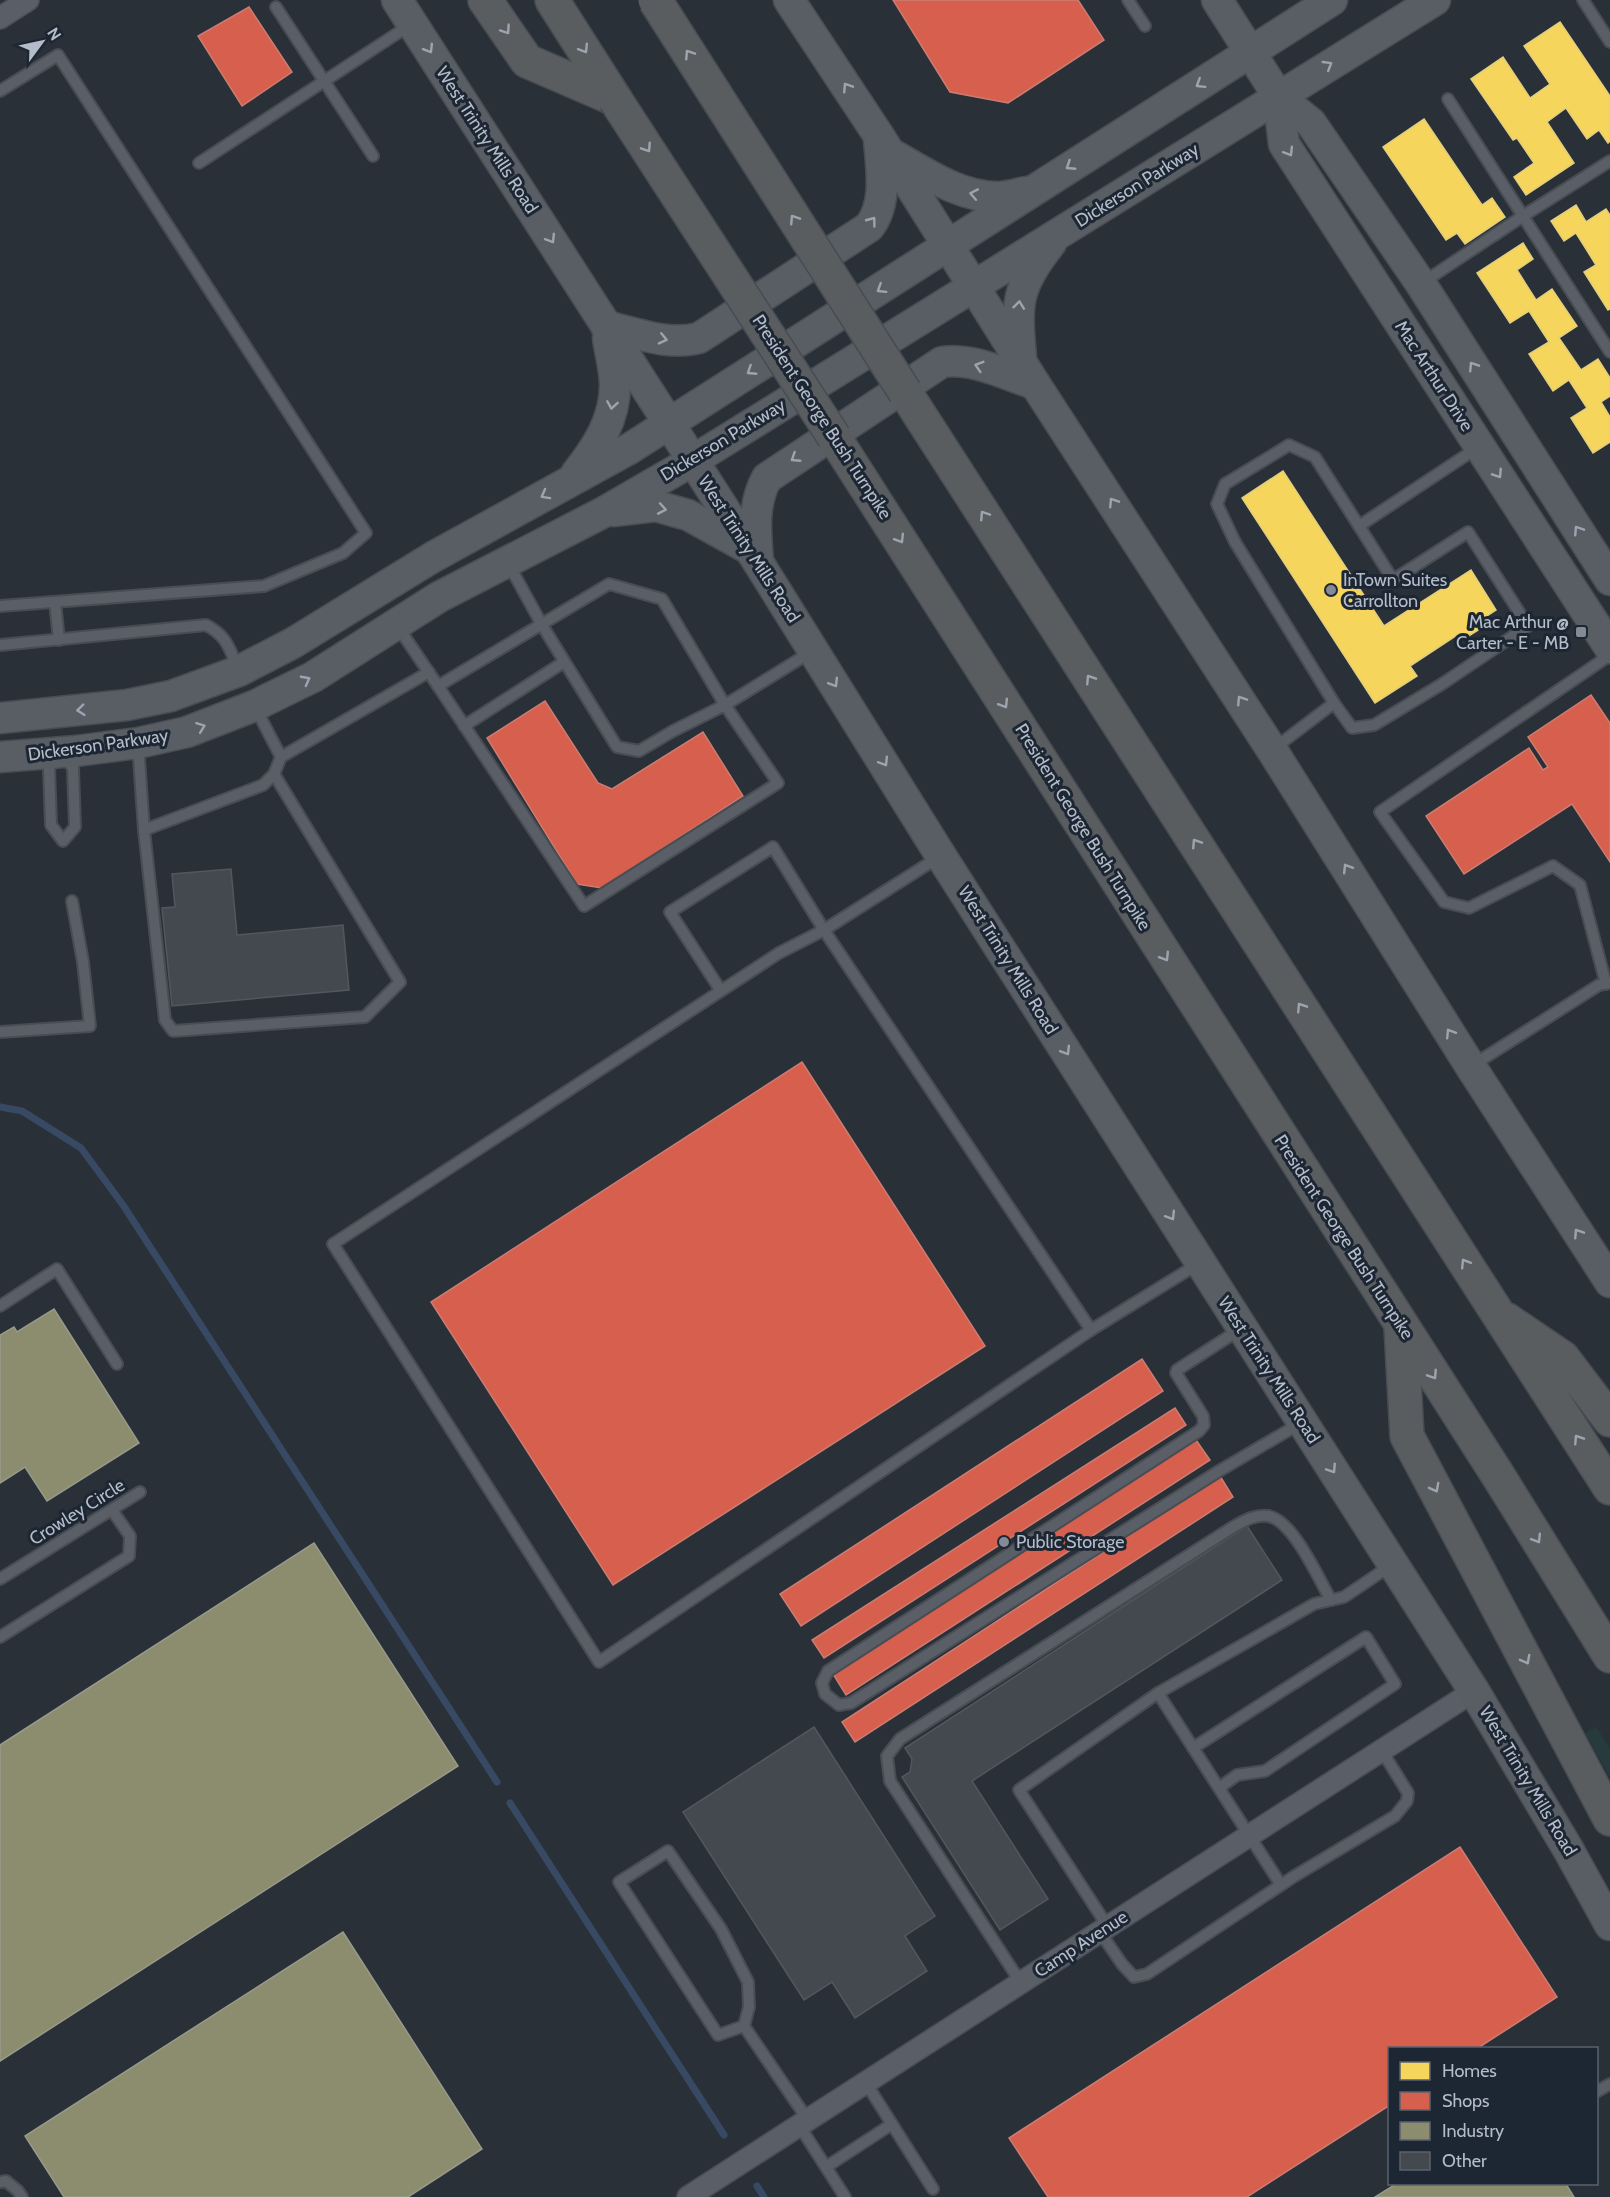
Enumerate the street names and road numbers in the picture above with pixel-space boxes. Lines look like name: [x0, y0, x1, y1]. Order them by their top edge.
street label: West Trinity Mills Road: [431, 62, 543, 218]
street label: Dickerson Parkway: [1071, 138, 1203, 232]
street label: President George Bush Turnpike: [748, 311, 896, 523]
street label: Mac Arthur Drive: [1390, 317, 1478, 435]
street label: Dickerson Parkway: [657, 394, 789, 486]
street label: West Trinity Mills Road: [693, 471, 805, 627]
street label: President George Bush Turnpike: [1010, 720, 1156, 934]
street label: Dickerson Parkway: [26, 724, 170, 766]
street label: West Trinity Mills Road: [953, 882, 1063, 1038]
street label: President George Bush Turnpike: [1270, 1131, 1418, 1343]
street label: West Trinity Mills Road: [1213, 1292, 1325, 1448]
street label: Crowley Circle: [25, 1474, 129, 1550]
street label: West Trinity Mills Road: [1475, 1702, 1581, 1860]
street label: Camp Avenue: [1030, 1906, 1132, 1982]

